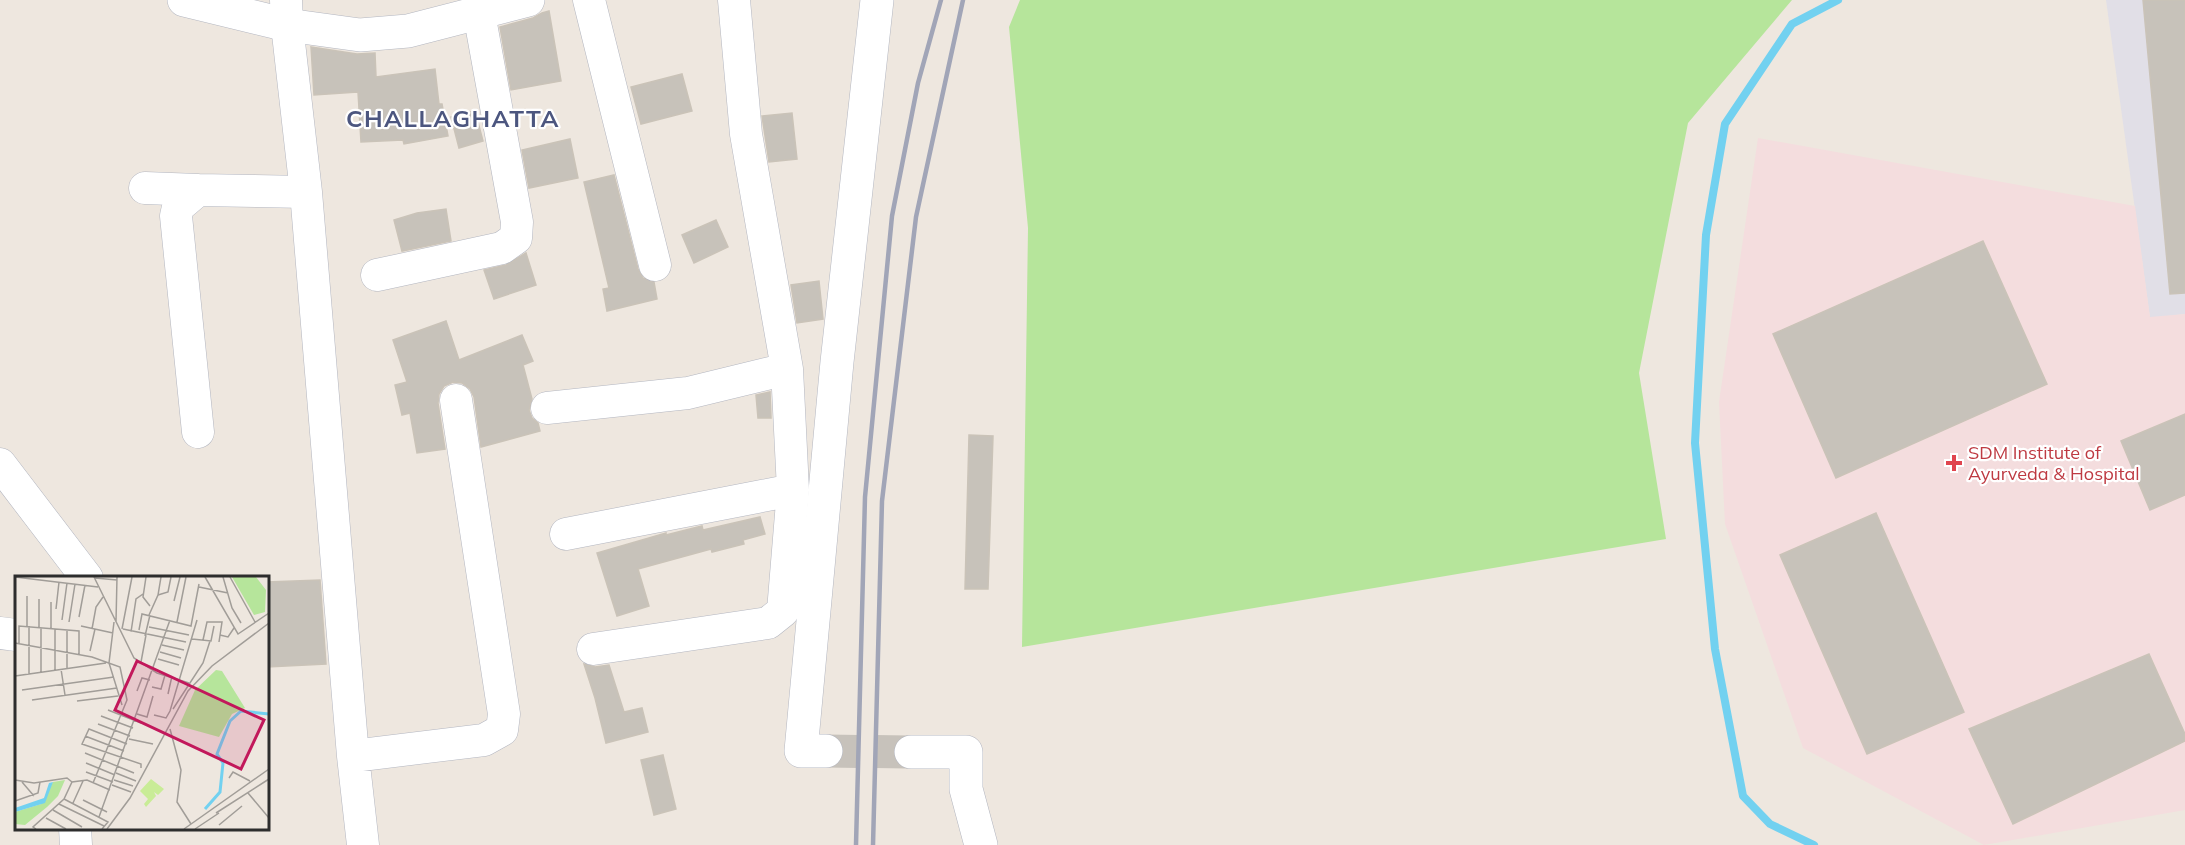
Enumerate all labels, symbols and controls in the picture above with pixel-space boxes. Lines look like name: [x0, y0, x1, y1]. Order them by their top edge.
district label: CHALLAGHATTA: [346, 103, 560, 133]
place label: SDM Institute of Ayurveda & Hospital: [1968, 441, 2140, 485]
marker: SDM Institute of Ayurveda & Hospital: [1945, 454, 1963, 472]
inset map: [15, 576, 268, 830]

